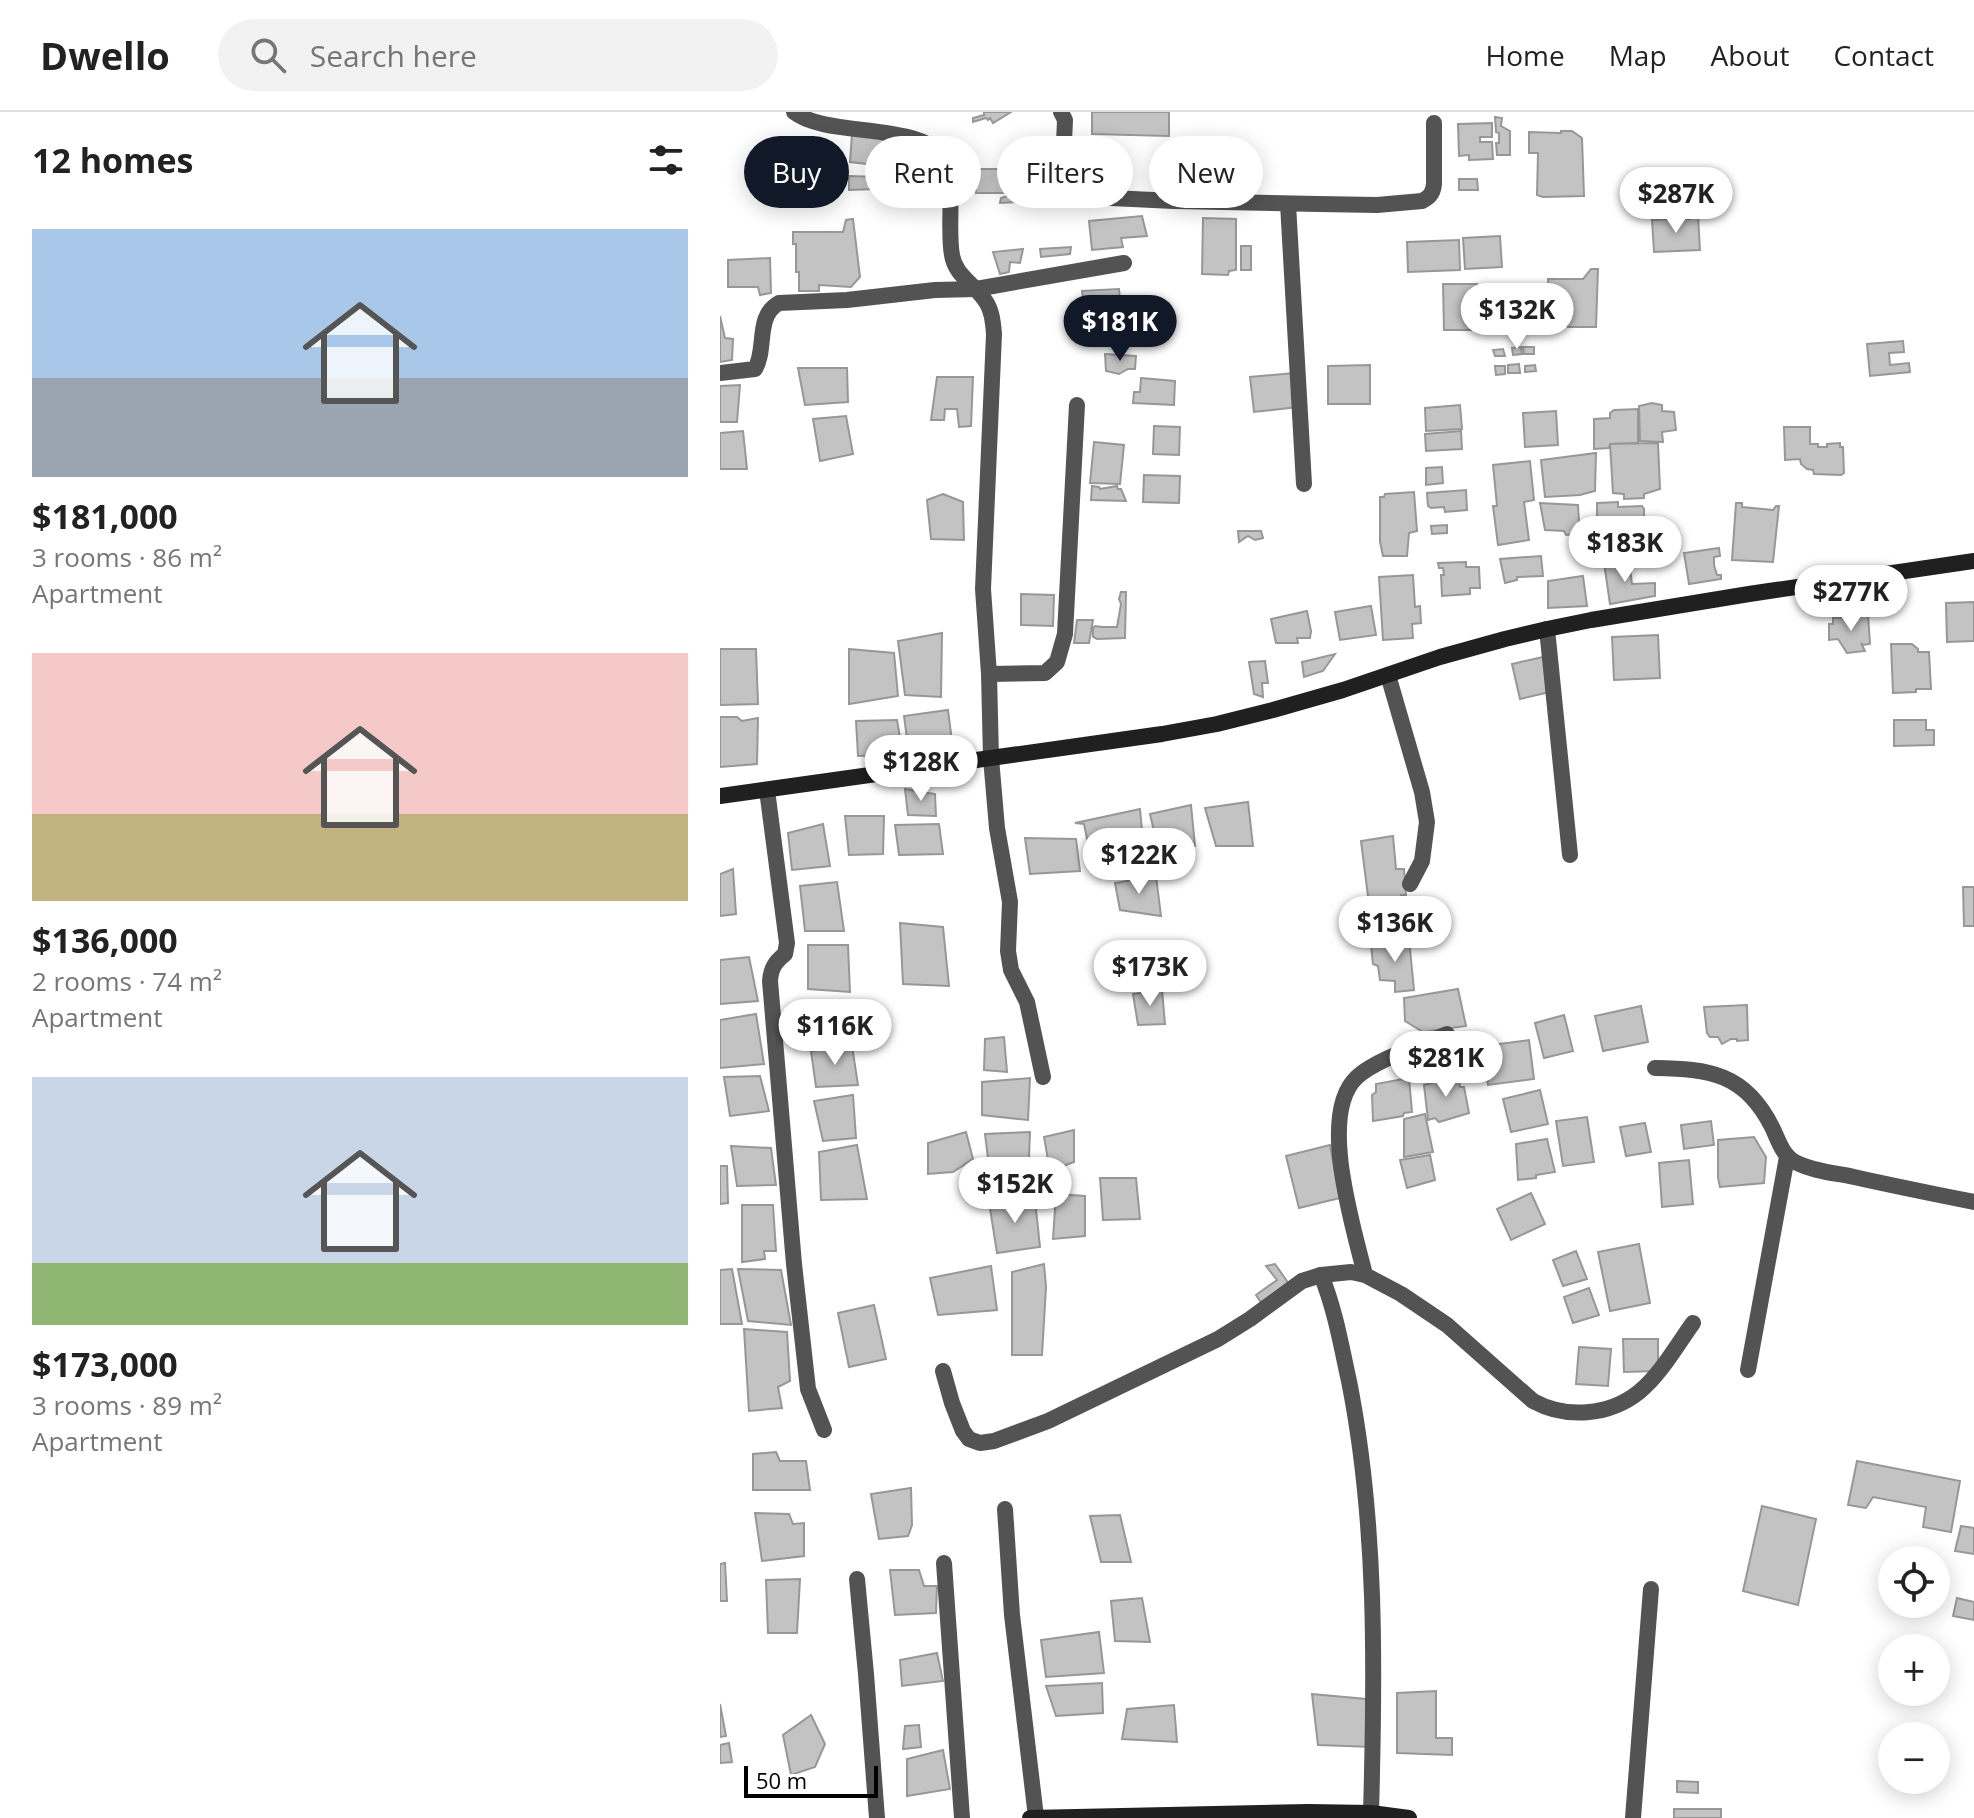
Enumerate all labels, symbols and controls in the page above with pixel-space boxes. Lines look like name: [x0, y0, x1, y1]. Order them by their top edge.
search box: [218, 19, 778, 91]
text: Dwello: [40, 29, 170, 81]
icon: search: [246, 33, 290, 77]
text: Search here: [310, 35, 477, 76]
text: Home: [1486, 36, 1565, 74]
text: Map: [1609, 36, 1667, 74]
text: About: [1711, 36, 1789, 74]
text: Contact: [1833, 36, 1934, 74]
chip: Buy: [744, 136, 849, 208]
chip: Rent: [865, 136, 981, 208]
chip: Filters: [997, 136, 1133, 208]
chip: New: [1149, 136, 1263, 208]
text: 12 homes: [32, 137, 193, 183]
icon: filters: [644, 138, 688, 182]
pin: $287K: [1620, 167, 1732, 235]
text: $287K: [1638, 175, 1714, 211]
icon: home: [288, 281, 432, 425]
pin: $132K: [1461, 283, 1573, 351]
text: $132K: [1479, 291, 1555, 327]
pin: $181K: [1064, 295, 1176, 363]
text: $181K: [1082, 303, 1158, 339]
text: $181,000: [32, 493, 178, 539]
pin: $183K: [1569, 516, 1681, 584]
text: $183K: [1587, 524, 1663, 560]
text: 3 rooms · 86 m²: [32, 539, 222, 575]
pin: $277K: [1795, 565, 1907, 633]
text: $277K: [1813, 573, 1889, 609]
text: Apartment: [32, 575, 163, 611]
icon: home: [288, 705, 432, 849]
pin: $128K: [865, 735, 977, 803]
text: $128K: [883, 743, 959, 779]
pin: $122K: [1083, 828, 1195, 896]
text: $122K: [1101, 836, 1177, 872]
pin: $136K: [1339, 896, 1451, 964]
text: $136K: [1357, 904, 1433, 940]
text: $136,000: [32, 917, 178, 963]
pin: $173K: [1094, 940, 1206, 1008]
text: $173K: [1112, 948, 1188, 984]
text: 2 rooms · 74 m²: [32, 963, 222, 999]
text: Apartment: [32, 999, 163, 1035]
pin: $116K: [779, 999, 891, 1067]
text: $116K: [797, 1007, 873, 1043]
pin: $281K: [1390, 1031, 1502, 1099]
text: $281K: [1408, 1039, 1484, 1075]
icon: home: [288, 1129, 432, 1273]
pin: $152K: [959, 1157, 1071, 1225]
text: $152K: [977, 1165, 1053, 1201]
text: $173,000: [32, 1341, 178, 1387]
text: 3 rooms · 89 m²: [32, 1387, 222, 1423]
text: Apartment: [32, 1423, 163, 1459]
map controls: [1878, 1546, 1950, 1794]
button: locate: [1878, 1546, 1950, 1618]
button: +: [1878, 1634, 1950, 1706]
button: −: [1878, 1722, 1950, 1794]
scale bar: [744, 1762, 878, 1798]
text: 50 m: [756, 1765, 807, 1795]

